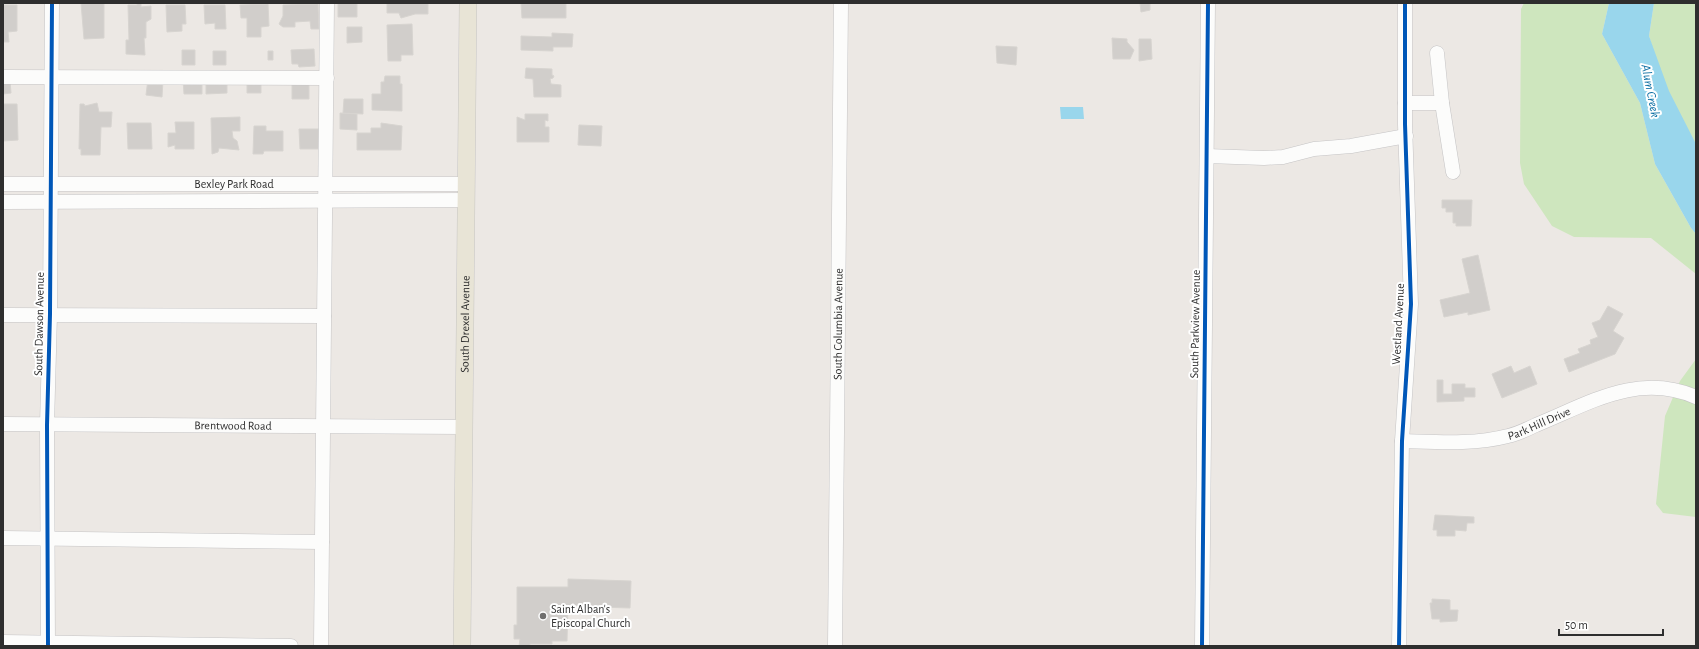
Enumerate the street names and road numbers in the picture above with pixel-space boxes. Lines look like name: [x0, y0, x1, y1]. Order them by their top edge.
street label: Bexley Park Road: [194, 178, 274, 191]
street label: South Columbia Avenue: [831, 268, 845, 380]
street label: South Parkview Avenue: [1188, 270, 1202, 378]
street label: South Dawson Avenue: [32, 272, 46, 376]
street label: South Drexel Avenue: [459, 275, 471, 373]
street label: Westland Avenue: [1390, 283, 1406, 365]
street label: Park Hill Drive: [1507, 405, 1572, 442]
street label: Brentwood Road: [194, 419, 272, 432]

